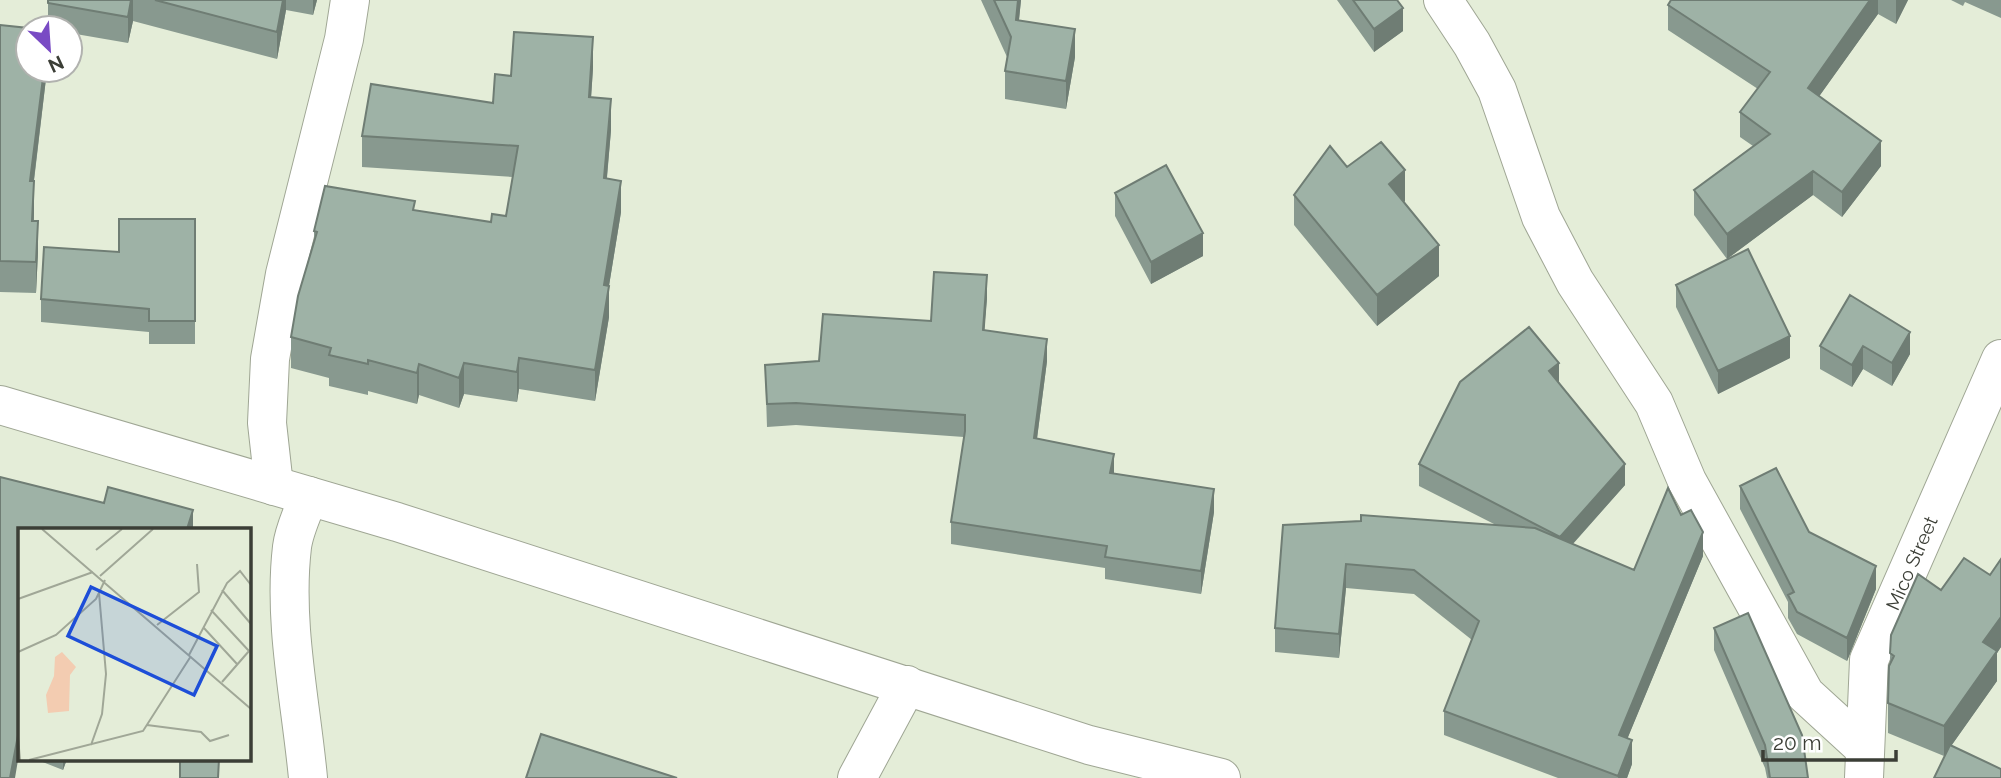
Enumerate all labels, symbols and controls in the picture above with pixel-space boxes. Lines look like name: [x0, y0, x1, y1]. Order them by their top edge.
north arrow: [14, 14, 84, 84]
text: N: [45, 51, 67, 77]
street label: Mico Street: [1881, 512, 1942, 613]
inset map: [18, 528, 250, 760]
scale bar: [1763, 718, 1896, 762]
text: 20 m: [1773, 730, 1821, 755]

